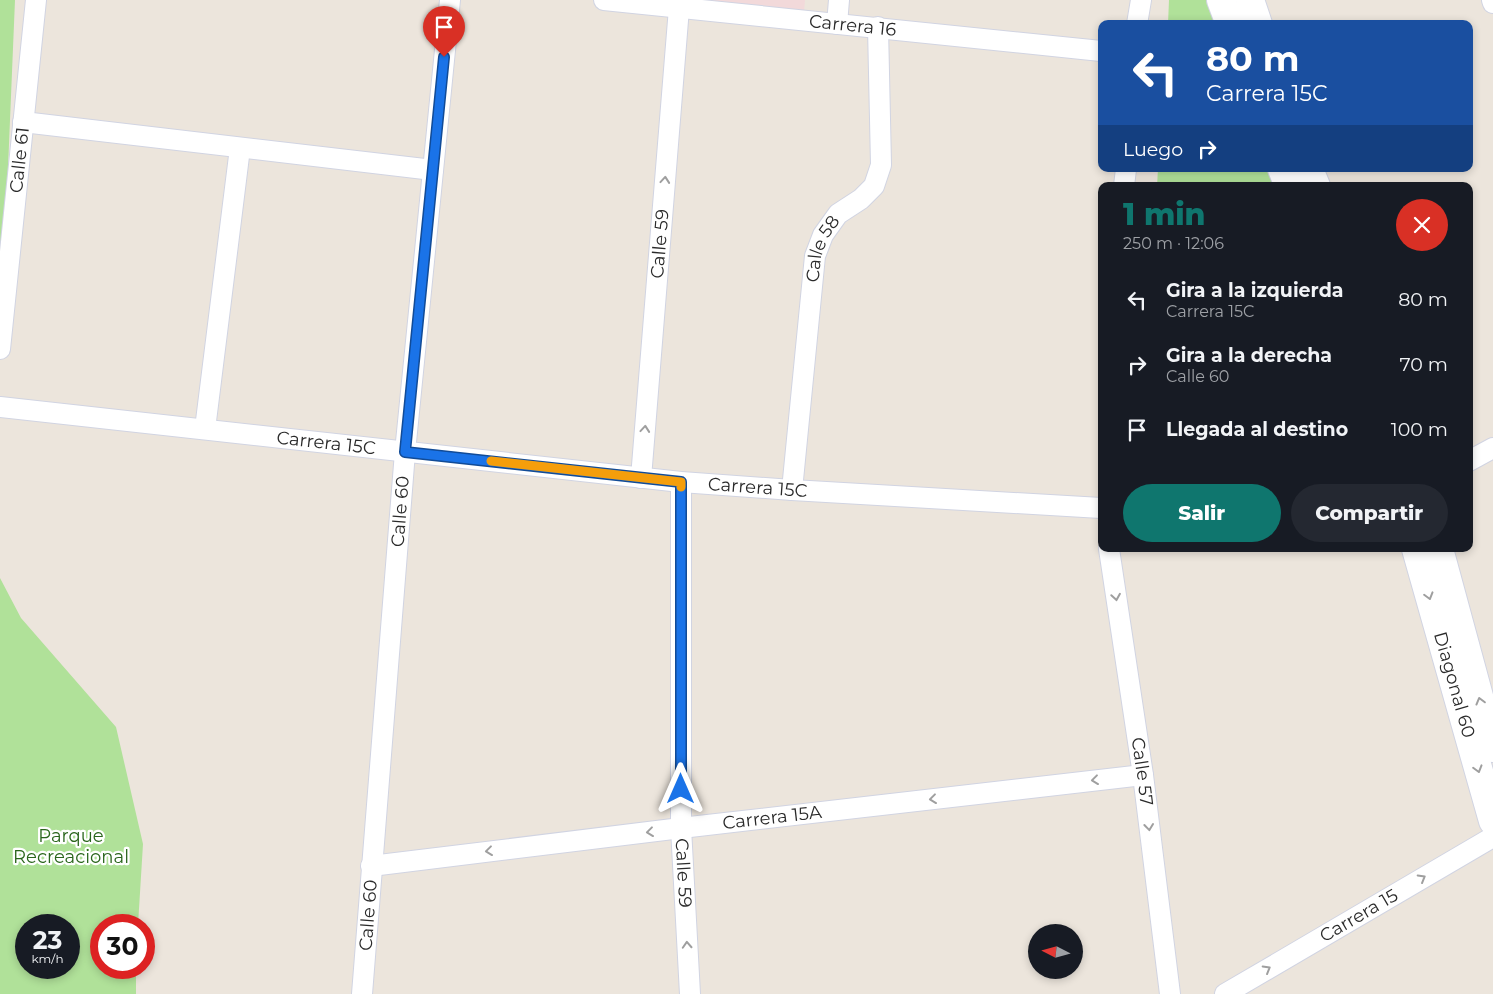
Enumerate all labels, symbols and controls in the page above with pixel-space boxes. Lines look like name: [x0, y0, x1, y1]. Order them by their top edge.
pin: [423, 6, 465, 57]
street label: Carrera 16: [808, 10, 897, 41]
icon: arrive: [430, 13, 458, 41]
text: 80 m: [1206, 37, 1300, 80]
icon: left: [1123, 40, 1188, 105]
text: Carrera 15C: [1206, 80, 1328, 107]
street label: Calle 61: [5, 126, 34, 194]
icon: right: [1193, 135, 1221, 163]
text: Luego: [1123, 138, 1183, 161]
one-way arrow: [660, 176, 671, 184]
text: 1 min: [1123, 196, 1206, 233]
button: close: [1396, 199, 1448, 251]
street label: Calle 59: [646, 208, 674, 279]
street label: Calle 58: [801, 211, 844, 283]
text: 250 m · 12:06: [1123, 234, 1224, 253]
text: Gira a la izquierda: [1166, 279, 1344, 302]
icon: left: [1123, 286, 1151, 314]
text: 80 m: [1398, 288, 1448, 311]
text: Carrera 15C: [1166, 302, 1254, 321]
text: Gira a la derecha: [1166, 344, 1332, 367]
icon: right: [1123, 351, 1151, 379]
text: 70 m: [1399, 353, 1448, 376]
text: Calle 60: [1166, 367, 1229, 386]
icon: arrive: [1123, 416, 1151, 444]
text: Llegada al destino: [1166, 418, 1348, 441]
text: 100 m: [1391, 418, 1448, 441]
one-way arrow: [640, 425, 651, 433]
street label: Carrera 15C: [275, 427, 377, 459]
street label: Carrera 15C: [707, 473, 808, 502]
street label: Calle 60: [386, 475, 414, 548]
button: Salir: [1123, 484, 1281, 542]
button: Compartir: [1291, 484, 1448, 542]
one-way arrow: [1424, 591, 1434, 599]
one-way arrow: [1111, 593, 1121, 601]
street label: Diagonal 60: [1429, 629, 1480, 740]
one-way arrow: [1475, 696, 1486, 705]
street label: Calle 57: [1126, 736, 1158, 807]
position arrow: [654, 762, 706, 814]
one-way arrow: [1473, 764, 1483, 772]
one-way arrow: [1090, 775, 1098, 786]
one-way arrow: [929, 793, 937, 804]
street label: Carrera 15A: [721, 801, 823, 834]
one-way arrow: [1143, 823, 1154, 831]
park label: Parque Recreacional: [13, 825, 129, 868]
one-way arrow: [646, 826, 654, 837]
street label: Calle 59: [671, 838, 696, 908]
one-way arrow: [484, 845, 492, 856]
one-way arrow: [1417, 875, 1426, 885]
street label: Calle 60: [354, 879, 382, 952]
street label: Carrera 15: [1316, 884, 1402, 947]
speed limit sign: 30: [90, 914, 155, 979]
north arrow: [1028, 924, 1082, 979]
map controls: [1028, 924, 1083, 979]
text: 23: [33, 925, 62, 955]
one-way arrow: [682, 941, 693, 949]
text: km/h: [31, 951, 64, 966]
one-way arrow: [1261, 966, 1270, 976]

